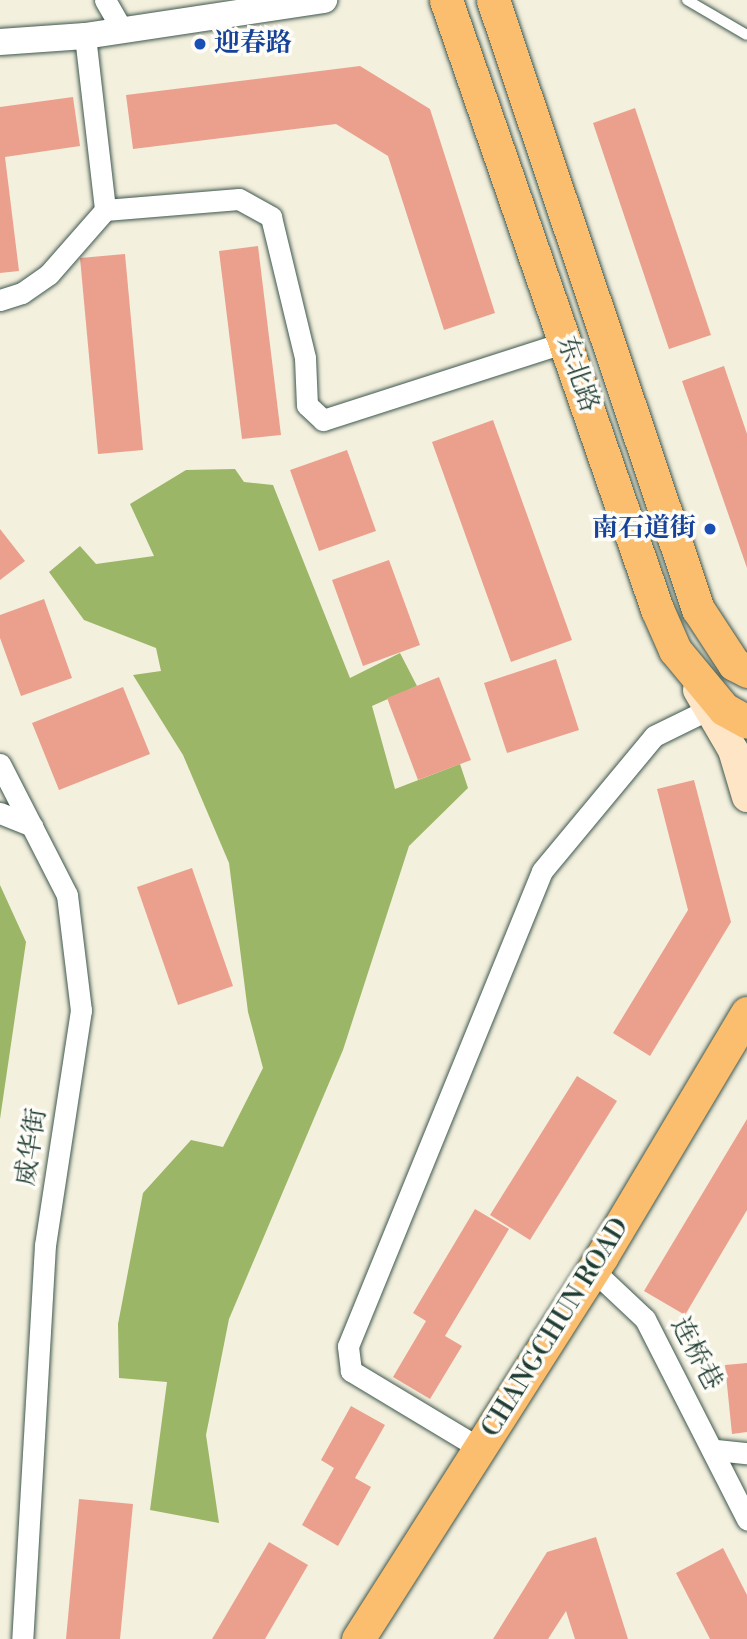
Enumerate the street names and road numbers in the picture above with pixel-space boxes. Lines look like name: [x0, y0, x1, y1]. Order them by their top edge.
street label: 东北路: [550, 332, 604, 416]
street label: 威华街: [10, 1106, 54, 1188]
street label: CHANGCHUN ROAD: [476, 1213, 636, 1443]
street label: 连桥巷: [664, 1312, 728, 1396]

